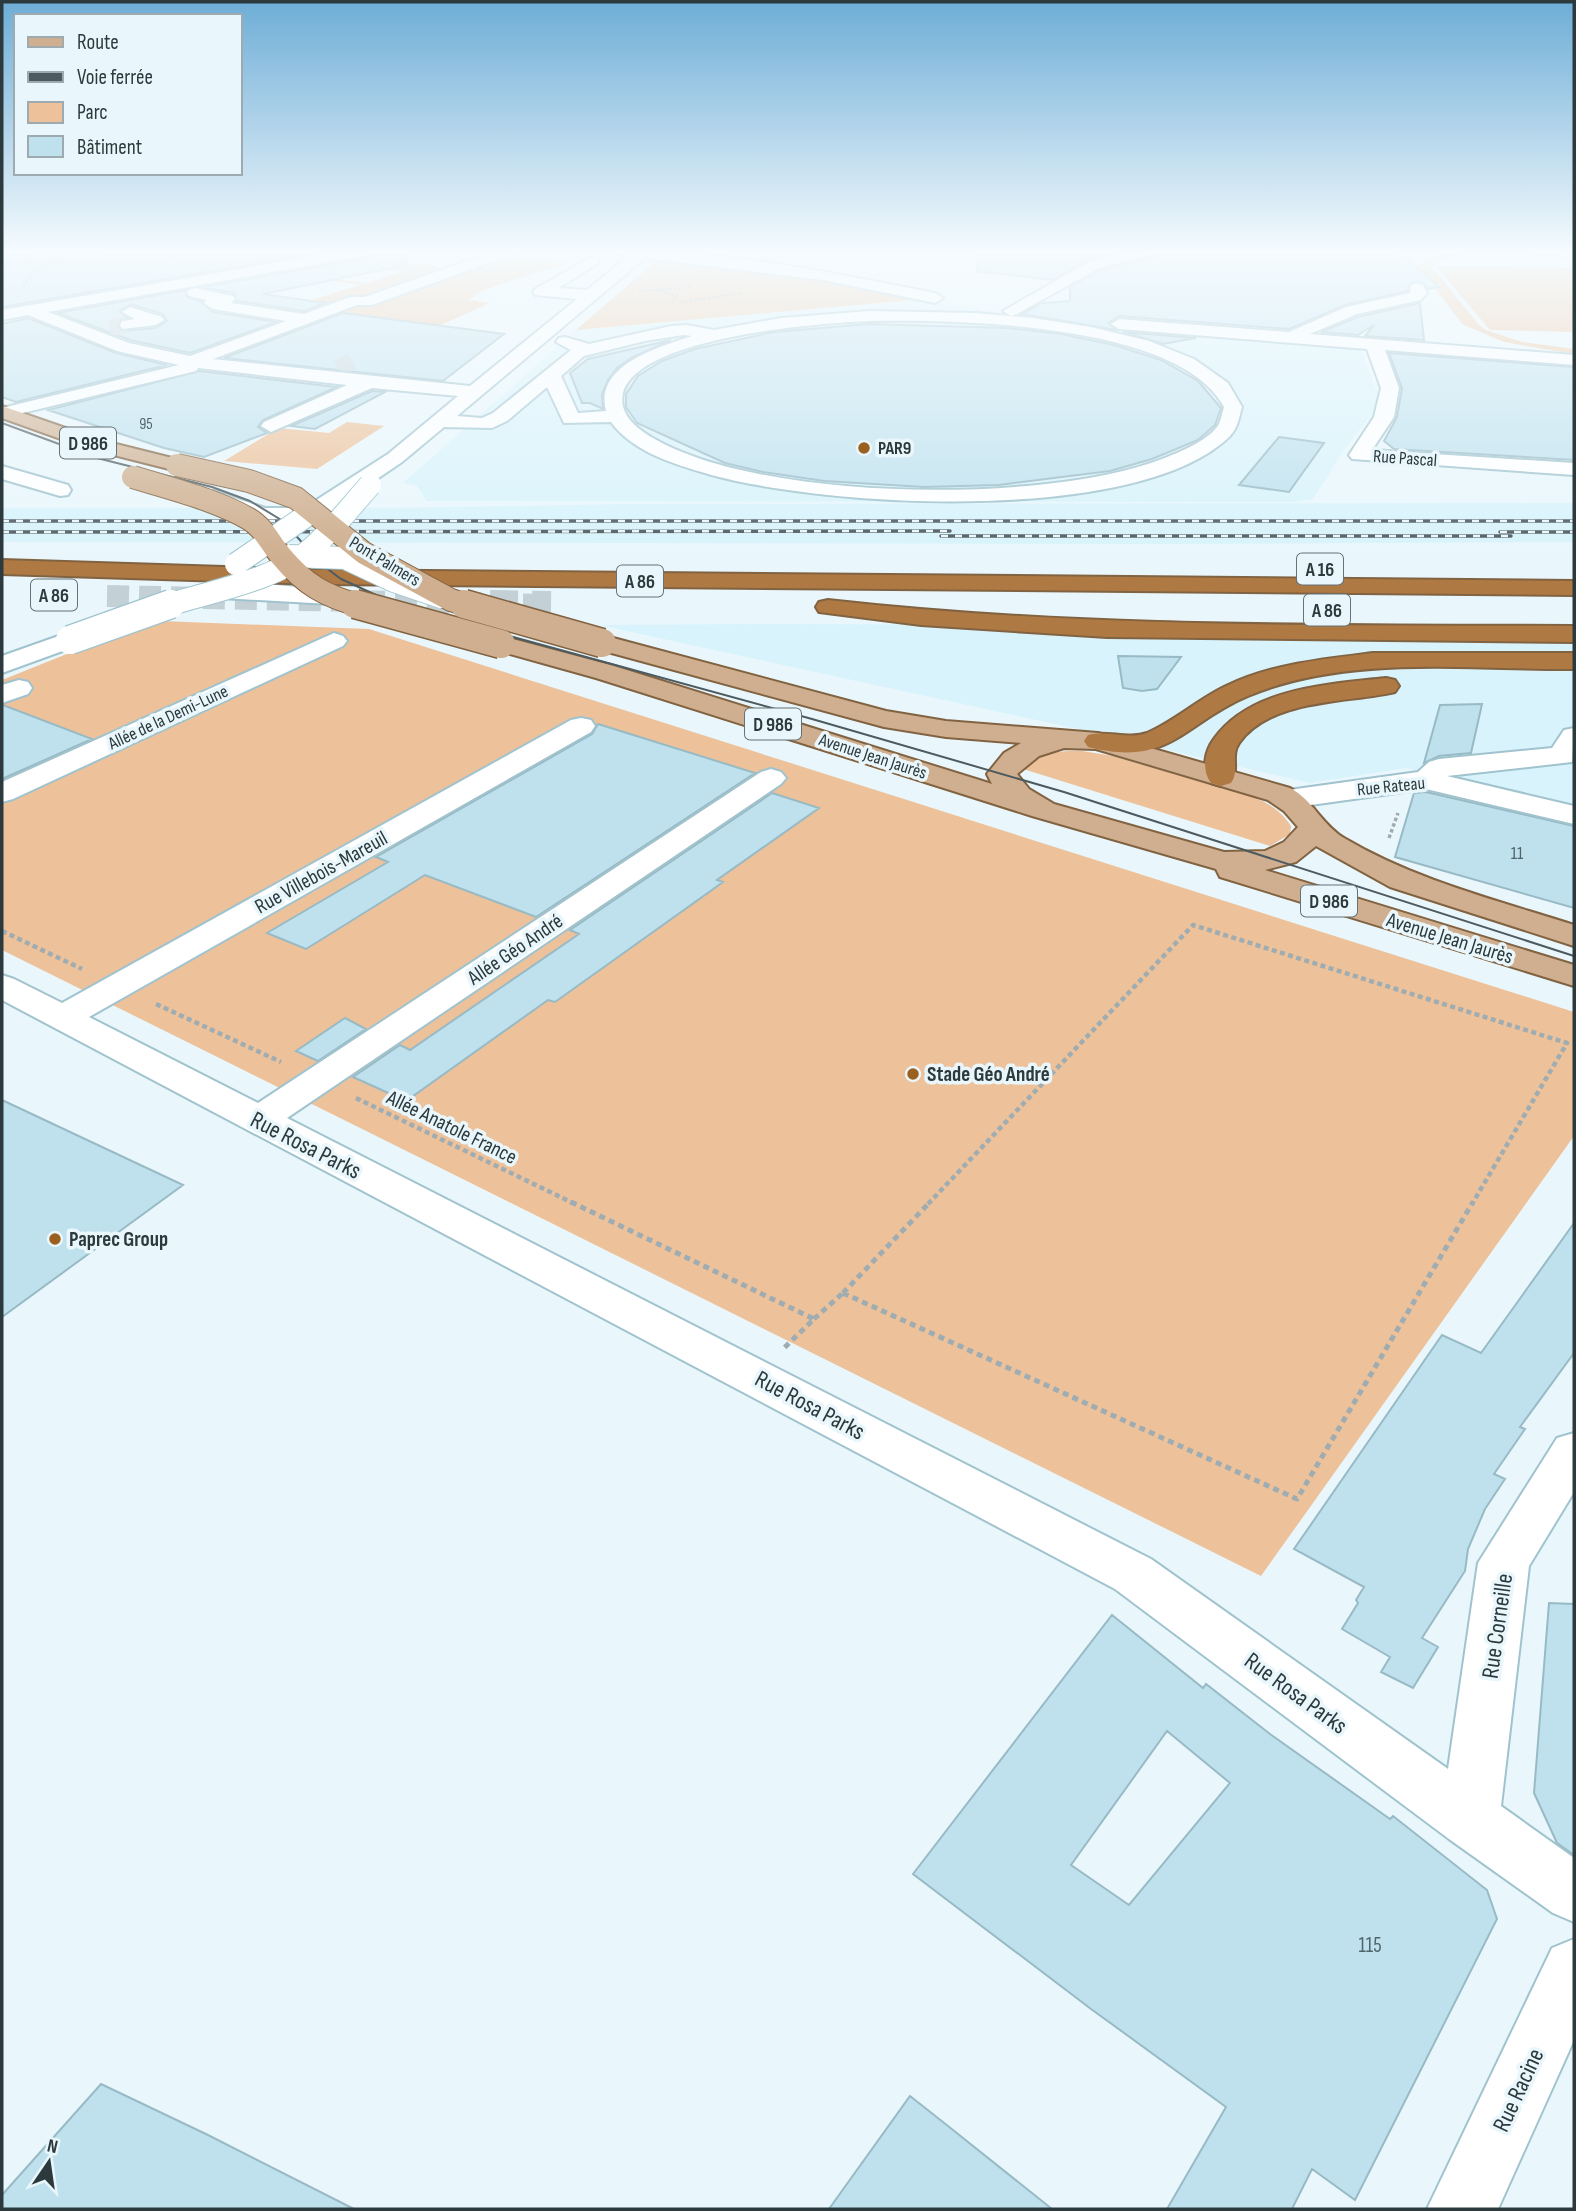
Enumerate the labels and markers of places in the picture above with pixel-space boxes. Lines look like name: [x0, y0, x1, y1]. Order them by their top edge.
place label: PAR9: [878, 438, 911, 459]
marker: PAR9: [856, 440, 872, 456]
place label: Stade Géo André: [927, 1062, 1050, 1087]
marker: Stade Géo André: [905, 1066, 921, 1082]
place label: Paprec Group: [69, 1227, 168, 1252]
marker: Paprec Group: [47, 1231, 63, 1247]

